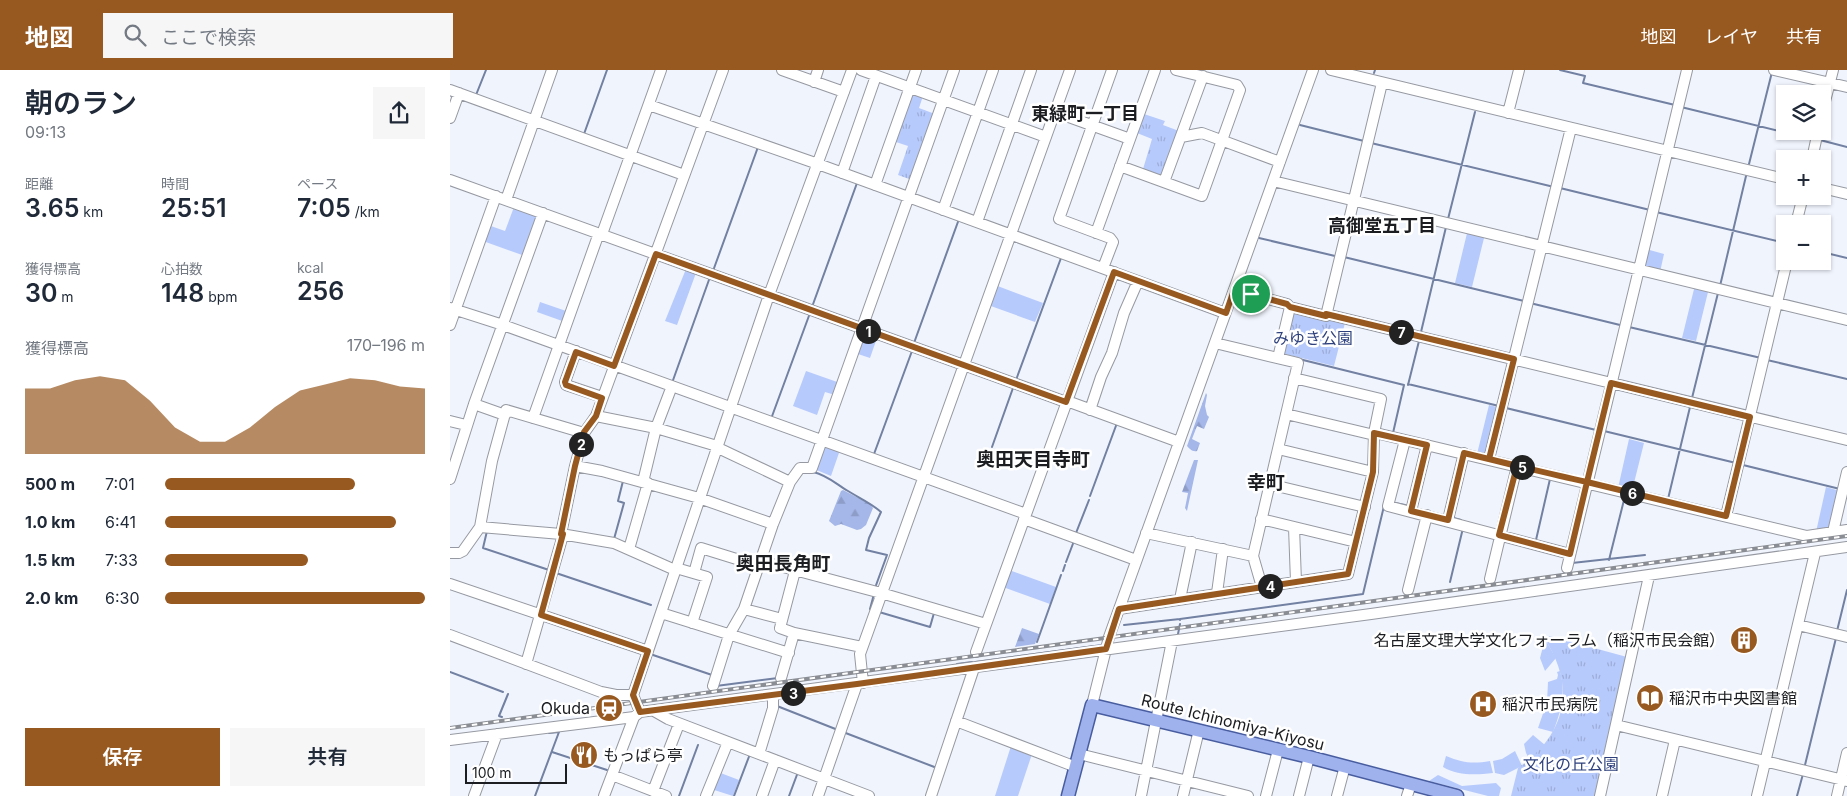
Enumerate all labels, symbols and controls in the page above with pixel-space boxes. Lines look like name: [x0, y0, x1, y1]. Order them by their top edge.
search box: [103, 13, 453, 58]
icon: search: [121, 21, 149, 49]
text: 地図: [25, 23, 73, 52]
text: ここで検索: [161, 26, 256, 49]
text: 地図: [1641, 26, 1677, 47]
text: レイヤ: [1705, 26, 1758, 47]
text: 共有: [1786, 26, 1822, 47]
map controls: [1776, 85, 1831, 270]
button: layers: [1776, 85, 1831, 140]
text: 朝のラン: [25, 86, 137, 120]
button: share: [373, 87, 425, 139]
district label: 東緑町一丁目: [1031, 103, 1139, 124]
text: 09:13: [25, 122, 66, 142]
button: +: [1776, 150, 1831, 205]
text: 距離: [25, 175, 53, 192]
text: 時間: [161, 175, 189, 192]
text: ペース: [297, 175, 338, 192]
text: 3.65: [25, 193, 79, 223]
text: 25:51: [161, 193, 227, 223]
text: 7:05: [297, 193, 351, 223]
text: km: [79, 203, 103, 220]
text: /km: [351, 203, 380, 220]
district label: 高御堂五丁目: [1328, 215, 1436, 236]
button: −: [1776, 215, 1831, 270]
text: kcal: [297, 259, 324, 276]
text: 獲得標高: [25, 260, 81, 277]
text: 心拍数: [161, 260, 203, 277]
pin: [1230, 273, 1272, 315]
text: 256: [297, 276, 344, 306]
text: 30: [25, 278, 57, 308]
text: 148: [161, 278, 204, 308]
icon: arrive: [1237, 280, 1265, 308]
text: m: [57, 288, 74, 305]
text: bpm: [204, 288, 238, 305]
pin: 1: [856, 318, 880, 344]
pin: 7: [1388, 320, 1414, 344]
text: 1: [865, 323, 872, 340]
text: 7: [1397, 324, 1406, 341]
park label: みゆき公園: [1273, 328, 1353, 348]
text: 170–196 m: [347, 335, 425, 355]
text: 獲得標高: [25, 338, 89, 358]
pin: 2: [568, 432, 594, 456]
text: 2: [577, 436, 586, 453]
district label: 奥田天目寺町: [976, 448, 1090, 471]
pin: 5: [1510, 454, 1534, 480]
text: 5: [1518, 459, 1527, 476]
district label: 幸町: [1247, 471, 1285, 494]
text: 500 m: [25, 474, 75, 494]
text: 7:01: [105, 474, 135, 494]
pin: 6: [1620, 480, 1644, 506]
text: 6: [1628, 485, 1637, 502]
text: 1.0 km: [25, 512, 75, 532]
text: 6:41: [105, 512, 136, 532]
text: 1.5 km: [25, 550, 75, 570]
text: 7:33: [105, 550, 138, 570]
district label: 奥田長角町: [735, 552, 831, 575]
pin: 4: [1258, 574, 1282, 598]
text: 4: [1266, 578, 1275, 595]
text: 2.0 km: [25, 588, 78, 608]
text: 6:30: [105, 588, 140, 608]
building icon: 名古屋文理大学文化フォーラム（稲沢市民会館）: [1729, 625, 1759, 655]
place label: 名古屋文理大学文化フォーラム（稲沢市民会館）: [1373, 630, 1725, 650]
pin: 3: [780, 680, 806, 706]
library icon: 稲沢市中央図書館: [1635, 683, 1665, 713]
text: 3: [789, 685, 798, 702]
place label: 稲沢市中央図書館: [1669, 688, 1797, 708]
hospital icon: 稲沢市民病院: [1468, 689, 1498, 719]
street label: Route Ichinomiya-Kiyosu: [1139, 690, 1327, 754]
station icon: Okuda: [594, 693, 624, 723]
place label: 稲沢市民病院: [1502, 694, 1598, 714]
place label: Okuda: [541, 698, 590, 718]
button: 保存: [25, 728, 220, 786]
button: 共有: [230, 728, 425, 786]
restaurant icon: もっぱら亭: [569, 740, 599, 770]
place label: もっぱら亭: [603, 745, 683, 765]
park label: 文化の丘公園: [1523, 754, 1619, 774]
scale bar: [465, 761, 568, 784]
text: 100 m: [472, 764, 512, 781]

